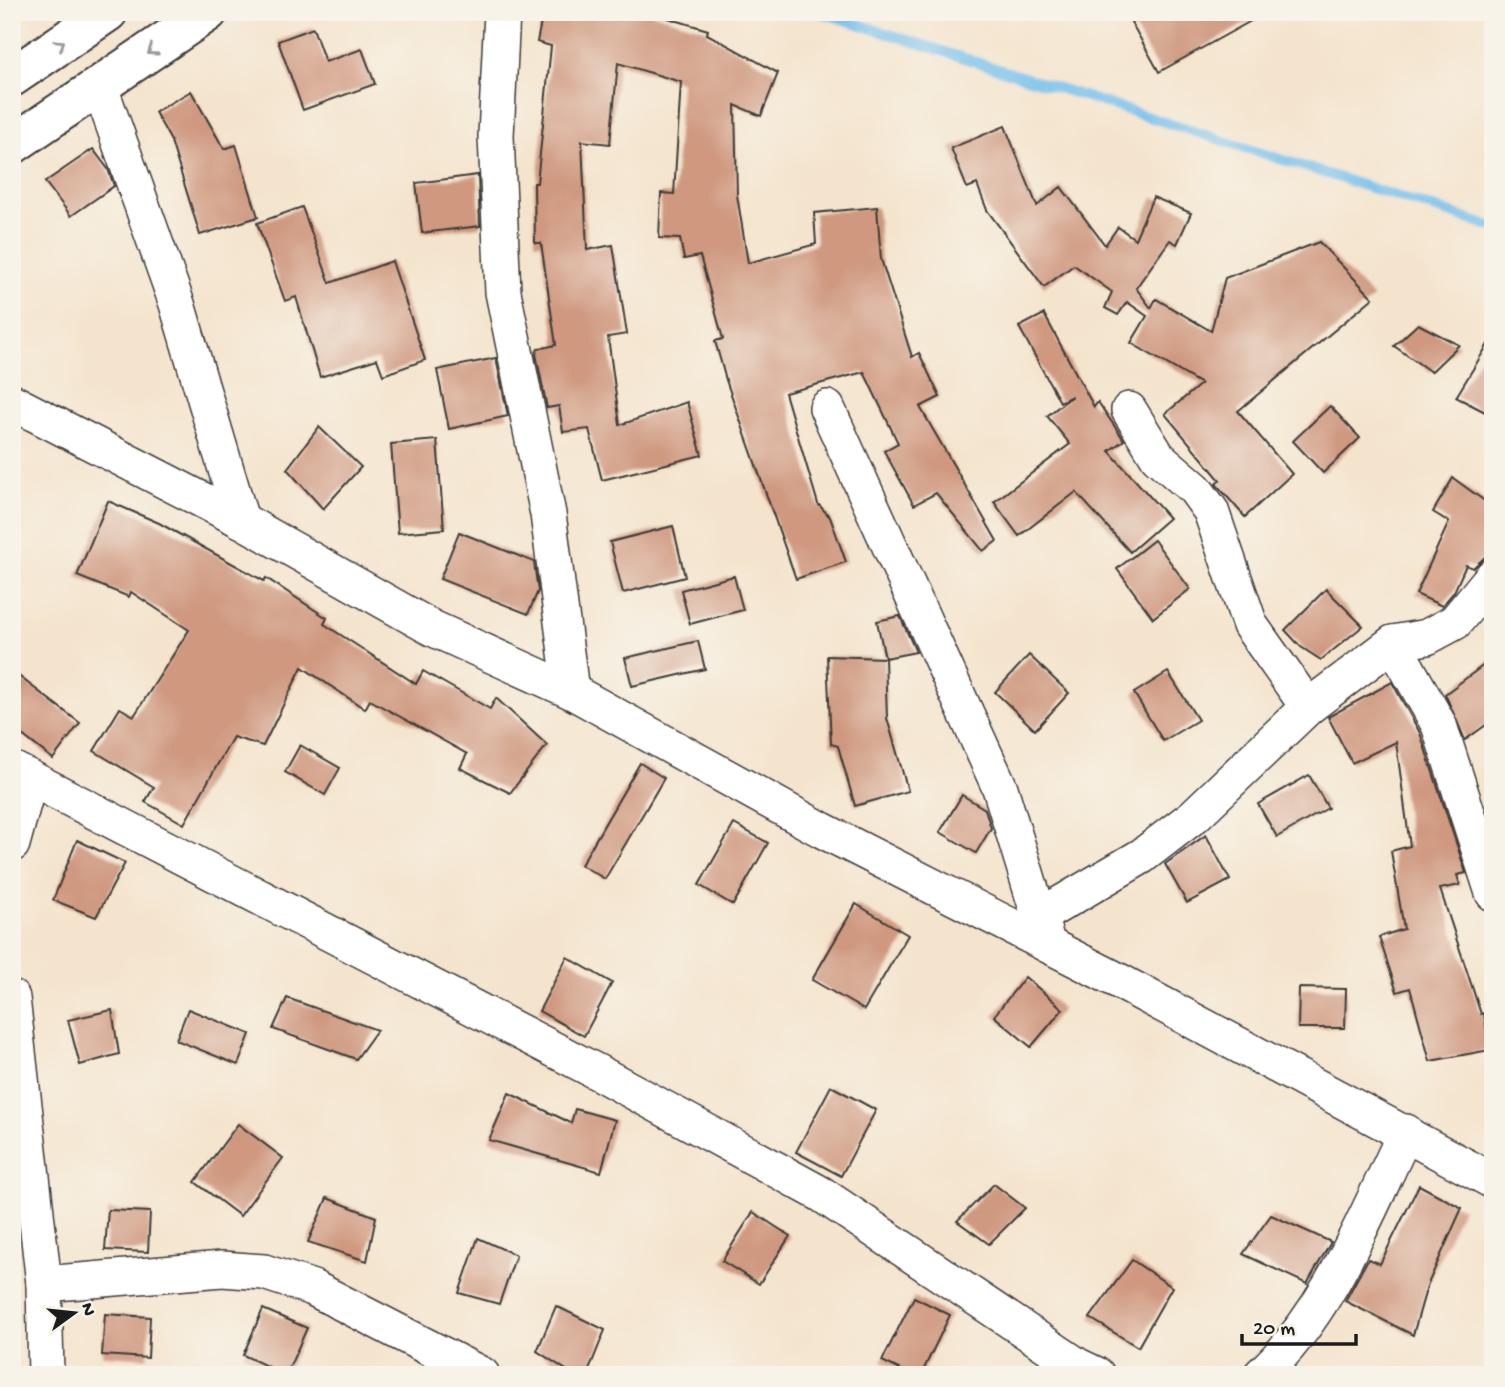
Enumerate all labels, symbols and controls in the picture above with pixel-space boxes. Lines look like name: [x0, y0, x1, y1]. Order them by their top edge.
one-way arrow: [52, 40, 65, 53]
one-way arrow: [146, 43, 159, 56]
north arrow: [38, 1278, 108, 1348]
text: N: [74, 1301, 100, 1318]
scale bar: [1242, 1303, 1356, 1347]
text: 20 m: [1253, 1318, 1295, 1343]

